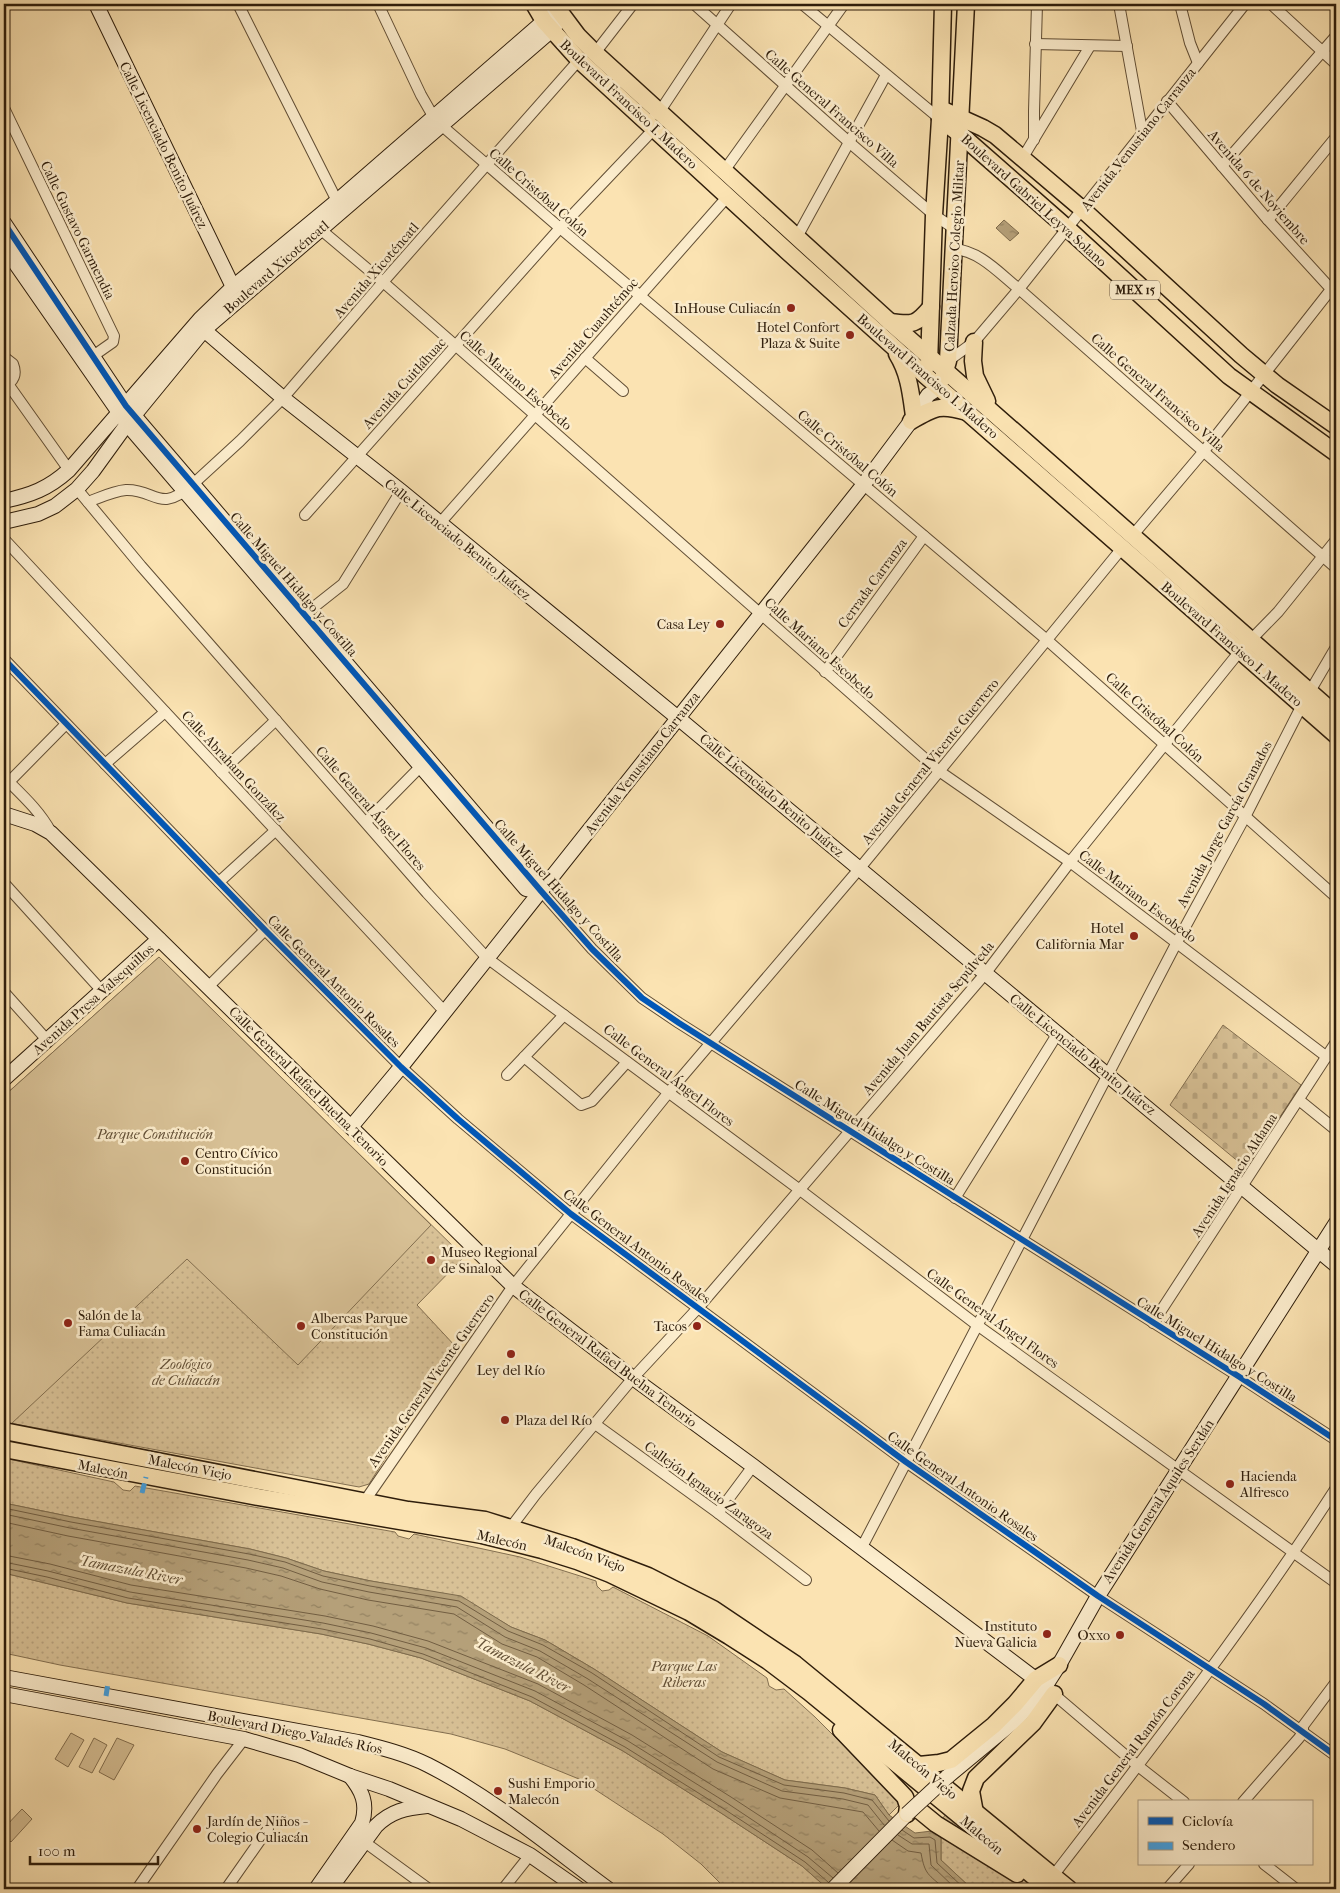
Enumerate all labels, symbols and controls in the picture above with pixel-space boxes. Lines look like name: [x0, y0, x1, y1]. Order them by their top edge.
street label: Boulevard Francisco I. Madero: [556, 36, 701, 173]
street label: Calle General Francisco Villa: [761, 46, 902, 171]
street label: Calle Licenciado Benito Juárez: [116, 59, 211, 231]
street label: Avenida Venustiano Carranza: [1077, 64, 1200, 215]
street label: Avenida 6 de Noviembre: [1203, 126, 1313, 248]
street label: Boulevard Gabriel Leyva Solano: [957, 130, 1110, 270]
street label: Calle Cristóbal Colón: [485, 145, 592, 240]
street label: Calle Gustavo Garmendia: [37, 158, 119, 303]
street label: Calzada Heroico Colegio Militar: [941, 160, 968, 352]
street label: Boulevard Xicoténcatl: [220, 217, 333, 318]
street label: Avenida Xicoténcatl: [329, 219, 423, 322]
street label: Avenida Cuauhtémoc: [544, 274, 642, 383]
road number: MEX 15: [1110, 280, 1160, 300]
place label: InHouse Culiacán: [674, 300, 781, 317]
marker: InHouse Culiacán: [785, 302, 797, 314]
street label: Boulevard Francisco I. Madero: [853, 310, 1002, 442]
place label: Hotel Confort Plaza & Suite: [756, 319, 840, 352]
street label: Calle Mariano Escobedo: [456, 327, 575, 434]
marker: Hotel Confort Plaza & Suite: [844, 329, 856, 341]
street label: Calle General Francisco Villa: [1087, 330, 1228, 455]
street label: Avenida Cuitláhuac: [358, 334, 450, 433]
street label: Calle Cristóbal Colón: [794, 406, 901, 500]
street label: Calle Licenciado Benito Juárez: [381, 475, 534, 604]
street label: Calle Miguel Hidalgo y Costilla: [226, 509, 361, 660]
street label: Cerrada Carranza: [834, 535, 911, 632]
street label: Boulevard Francisco I. Madero: [1157, 578, 1306, 710]
street label: Calle Mariano Escobedo: [761, 594, 879, 703]
place label: Casa Ley: [657, 616, 711, 633]
marker: Casa Ley: [714, 618, 726, 630]
street label: Calle Cristóbal Colón: [1102, 669, 1207, 766]
street label: Avenida General Vicente Guerrero: [858, 675, 1003, 848]
street label: Avenida Venustiano Carranza: [581, 688, 704, 839]
street label: Calle Abraham González: [178, 707, 290, 825]
street label: Calle Licenciado Benito Juárez: [696, 730, 847, 861]
street label: Avenida Jorge García Granados: [1173, 738, 1276, 911]
street label: Calle General Ángel Flores: [312, 742, 430, 874]
street label: Calle Miguel Hidalgo y Costilla: [490, 816, 627, 965]
street label: Calle Mariano Escobedo: [1075, 846, 1200, 946]
street label: Calle General Antonio Rosales: [264, 912, 403, 1051]
place label: Hotel California Mar: [1036, 920, 1124, 953]
marker: Hotel California Mar: [1128, 930, 1140, 942]
street label: Avenida Juan Bautista Sepúlveda: [858, 938, 998, 1099]
street label: Avenida Presa Valsequillos: [28, 940, 158, 1059]
street label: Calle Licenciado Benito Juárez: [1006, 990, 1159, 1119]
street label: Calle General Rafael Buelna Tenorio: [225, 1003, 392, 1170]
street label: Calle General Ángel Flores: [600, 1020, 738, 1130]
street label: Calle Miguel Hidalgo y Costilla: [791, 1076, 958, 1189]
street label: Avenida Ignacio Aldama: [1187, 1110, 1281, 1241]
park label: Parque Constitución: [96, 1126, 213, 1143]
place label: Centro Cívico Constitución: [195, 1145, 278, 1178]
marker: Centro Cívico Constitución: [179, 1155, 191, 1167]
street label: Calle General Antonio Rosales: [559, 1185, 714, 1308]
place label: Museo Regional de Sinaloa: [441, 1244, 538, 1277]
marker: Museo Regional de Sinaloa: [425, 1254, 437, 1266]
street label: Calle General Ángel Flores: [923, 1264, 1063, 1372]
street label: Calle General Rafael Buelna Tenorio: [515, 1286, 700, 1431]
street label: Avenida General Vicente Guerrero: [364, 1290, 498, 1471]
street label: Calle Miguel Hidalgo y Costilla: [1133, 1293, 1300, 1406]
place label: Salón de la Fama Culiacán: [78, 1307, 166, 1340]
place label: Albercas Parque Constitución: [310, 1310, 408, 1343]
marker: Salón de la Fama Culiacán: [62, 1317, 74, 1329]
place label: Tacos: [654, 1318, 687, 1335]
marker: Albercas Parque Constitución: [295, 1320, 307, 1332]
marker: Tacos: [691, 1320, 703, 1332]
marker: Ley del Río: [505, 1348, 517, 1360]
park label: Zoológico de Culiacán: [152, 1356, 220, 1389]
place label: Ley del Río: [477, 1362, 545, 1379]
place label: Plaza del Río: [515, 1412, 592, 1429]
marker: Plaza del Río: [499, 1414, 511, 1426]
street label: Avenida General Aquiles Serdán: [1098, 1416, 1218, 1587]
street label: Calle General Antonio Rosales: [884, 1428, 1042, 1545]
street label: Callejón Ignacio Zaragoza: [641, 1438, 777, 1543]
street label: Malecón Viejo: [147, 1451, 233, 1484]
street label: Malecón: [76, 1456, 130, 1483]
place label: Hacienda Alfresco: [1239, 1468, 1297, 1501]
marker: Hacienda Alfresco: [1224, 1478, 1236, 1490]
street label: Malecón: [475, 1526, 529, 1555]
street label: Malecón Viejo: [542, 1531, 628, 1576]
water label: Tamazula River: [78, 1551, 185, 1589]
place label: Instituto Nueva Galicia: [955, 1618, 1038, 1651]
place label: Oxxo: [1077, 1627, 1110, 1644]
marker: Instituto Nueva Galicia: [1041, 1628, 1053, 1640]
marker: Oxxo: [1114, 1629, 1126, 1641]
water label: Tamazula River: [473, 1633, 575, 1697]
park label: Parque Las Riberas: [650, 1658, 718, 1691]
street label: Avenida General Ramón Corona: [1068, 1666, 1199, 1831]
street label: Boulevard Diego Valadés Ríos: [206, 1707, 384, 1758]
street label: Malecón Viejo: [885, 1736, 961, 1803]
place label: Sushi Emporio Malecón: [508, 1775, 595, 1808]
marker: Sushi Emporio Malecón: [492, 1785, 504, 1797]
legend: [1138, 1800, 1312, 1866]
street label: Malecón: [957, 1812, 1007, 1858]
text: Ciclovía: [1182, 1812, 1234, 1830]
place label: Jardín de Niños - Colegio Culiacán: [206, 1813, 309, 1846]
marker: Jardín de Niños - Colegio Culiacán: [191, 1823, 203, 1835]
scale bar: [30, 1833, 158, 1865]
text: Sendero: [1182, 1836, 1236, 1854]
text: 100 m: [38, 1842, 76, 1860]

